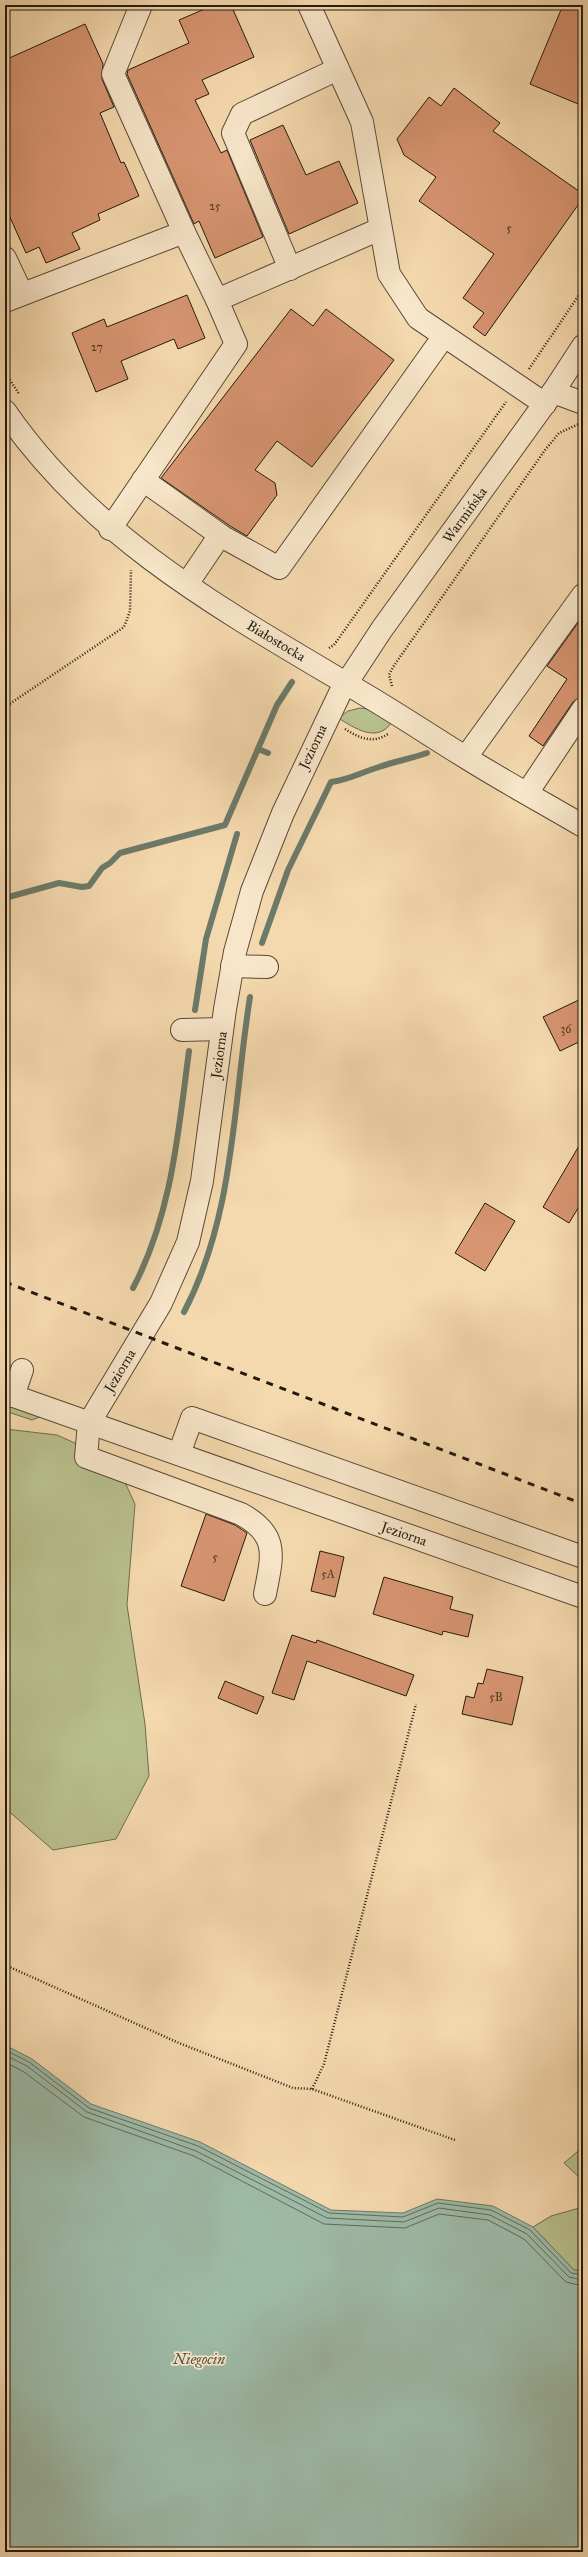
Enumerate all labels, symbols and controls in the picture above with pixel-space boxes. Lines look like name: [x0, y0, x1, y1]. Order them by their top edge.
house number: 25: [209, 199, 221, 213]
house number: 5: [506, 221, 512, 235]
house number: 27: [91, 340, 103, 354]
street label: Warmińska: [439, 484, 491, 546]
street label: Białostocka: [244, 617, 308, 665]
street label: Jeziorna: [294, 722, 332, 774]
house number: 36: [561, 1022, 572, 1036]
street label: Jeziorna: [207, 1030, 232, 1082]
street label: Jeziorna: [99, 1346, 140, 1398]
street label: Jeziorna: [377, 1518, 429, 1551]
house number: 5: [212, 1550, 218, 1564]
house number: 5A: [321, 1567, 335, 1581]
house number: 5B: [489, 1690, 503, 1704]
water label: Niegocin: [172, 2350, 225, 2368]

